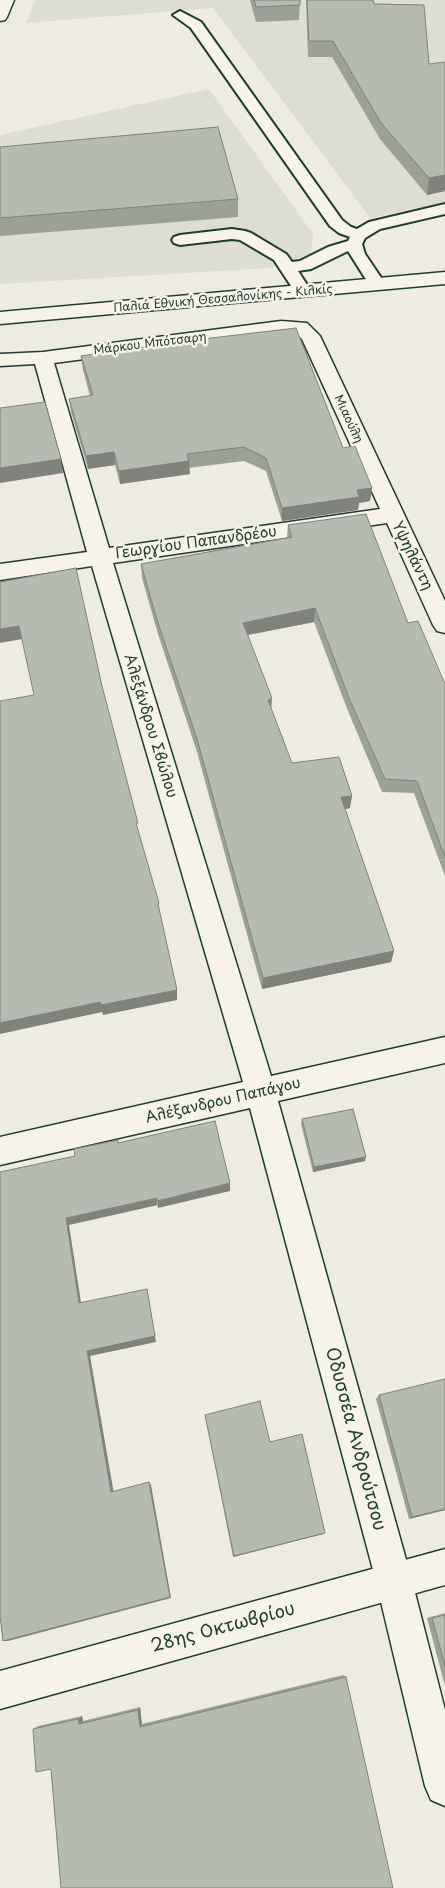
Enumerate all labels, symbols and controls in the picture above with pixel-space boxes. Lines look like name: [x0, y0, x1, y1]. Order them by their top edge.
street label: Παλιά Εθνική Θεσσαλονίκης - Κιλκίς: [113, 282, 333, 316]
street label: Μάρκου Μπότσαρη: [93, 330, 207, 358]
street label: Μιαούλη: [331, 393, 365, 445]
street label: Υψηλάντη: [388, 519, 436, 593]
street label: Γεωργίου Παπανδρέου: [114, 523, 278, 563]
street label: Αλεξάνδρου Σβώλου: [120, 652, 180, 800]
street label: Αλέξανδρου Παπάγου: [144, 1074, 302, 1128]
street label: Οδυσσέα Ανδρούτσου: [320, 1345, 390, 1533]
street label: 28ης Οκτωβρίου: [149, 1598, 297, 1658]

